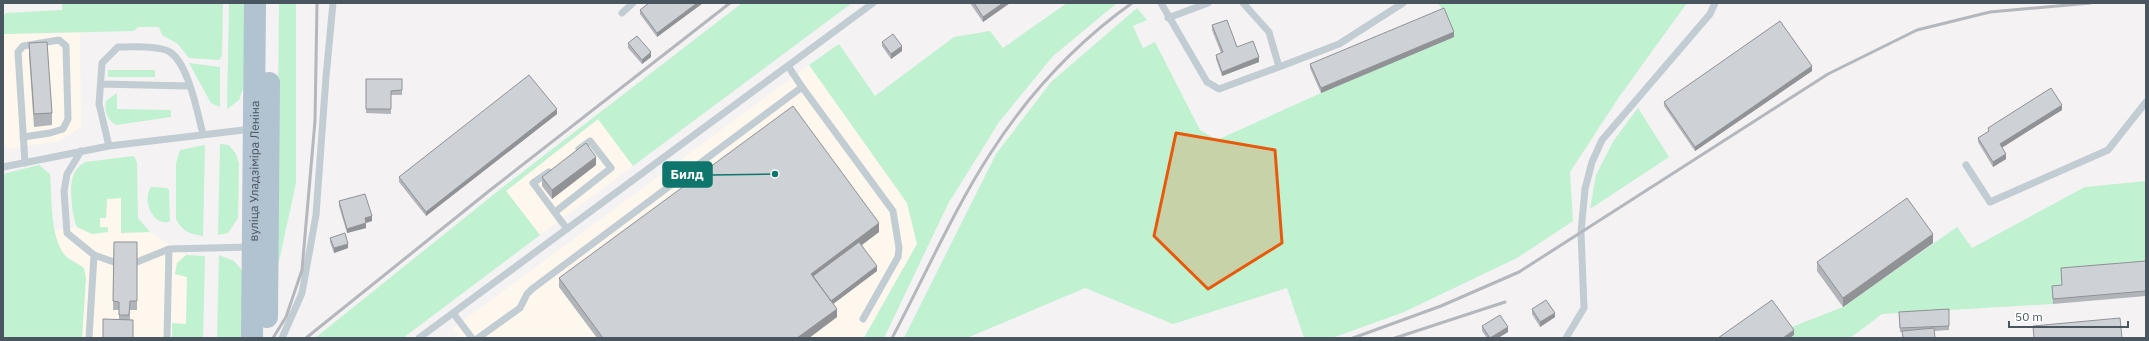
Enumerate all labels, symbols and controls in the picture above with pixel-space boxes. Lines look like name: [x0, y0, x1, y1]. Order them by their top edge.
street label: вуліца Уладзіміра Леніна: [245, 100, 262, 241]
callout: Билд: [663, 162, 712, 187]
text: Билд: [671, 166, 704, 183]
scale bar: [2009, 303, 2128, 329]
text: 50 m: [2015, 309, 2043, 324]

